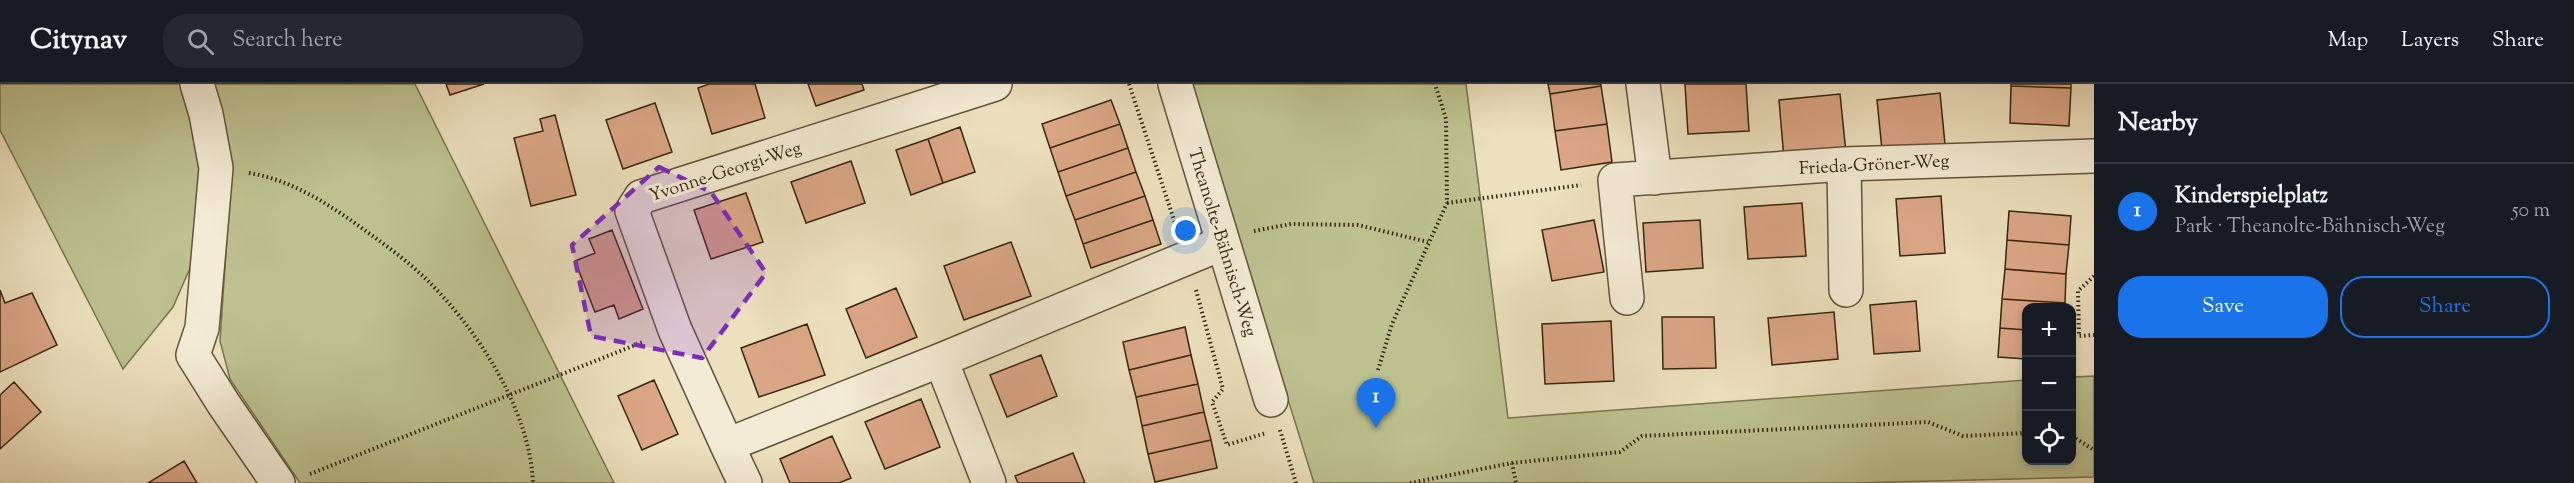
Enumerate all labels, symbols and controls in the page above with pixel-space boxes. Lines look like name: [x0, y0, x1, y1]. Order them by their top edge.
search box: [163, 14, 583, 68]
text: Citynav: [30, 21, 127, 61]
icon: search: [184, 25, 217, 58]
text: Search here: [232, 25, 343, 57]
text: Map: [2328, 26, 2368, 56]
text: Layers: [2401, 26, 2459, 56]
text: Share: [2492, 26, 2544, 56]
text: Nearby: [2118, 105, 2198, 142]
street label: Yvonne-Georgi-Weg: [646, 136, 805, 210]
street label: Theanolte-Bähnisch-Weg: [1180, 145, 1262, 340]
street label: Frieda-Gröner-Weg: [1798, 149, 1950, 183]
text: Kinderspielplatz: [2175, 181, 2328, 213]
text: 1: [2134, 197, 2141, 226]
text: 50 m: [2512, 197, 2550, 226]
text: Park · Theanolte-Bähnisch-Weg: [2175, 213, 2445, 242]
your location: [1171, 216, 1200, 245]
button: Save: [2118, 276, 2328, 338]
button: Share: [2340, 276, 2550, 338]
map controls: [2022, 303, 2076, 465]
button: +: [2022, 303, 2076, 357]
button: −: [2022, 357, 2076, 411]
pin: 1: [1356, 378, 1396, 428]
button: locate: [2022, 411, 2076, 465]

